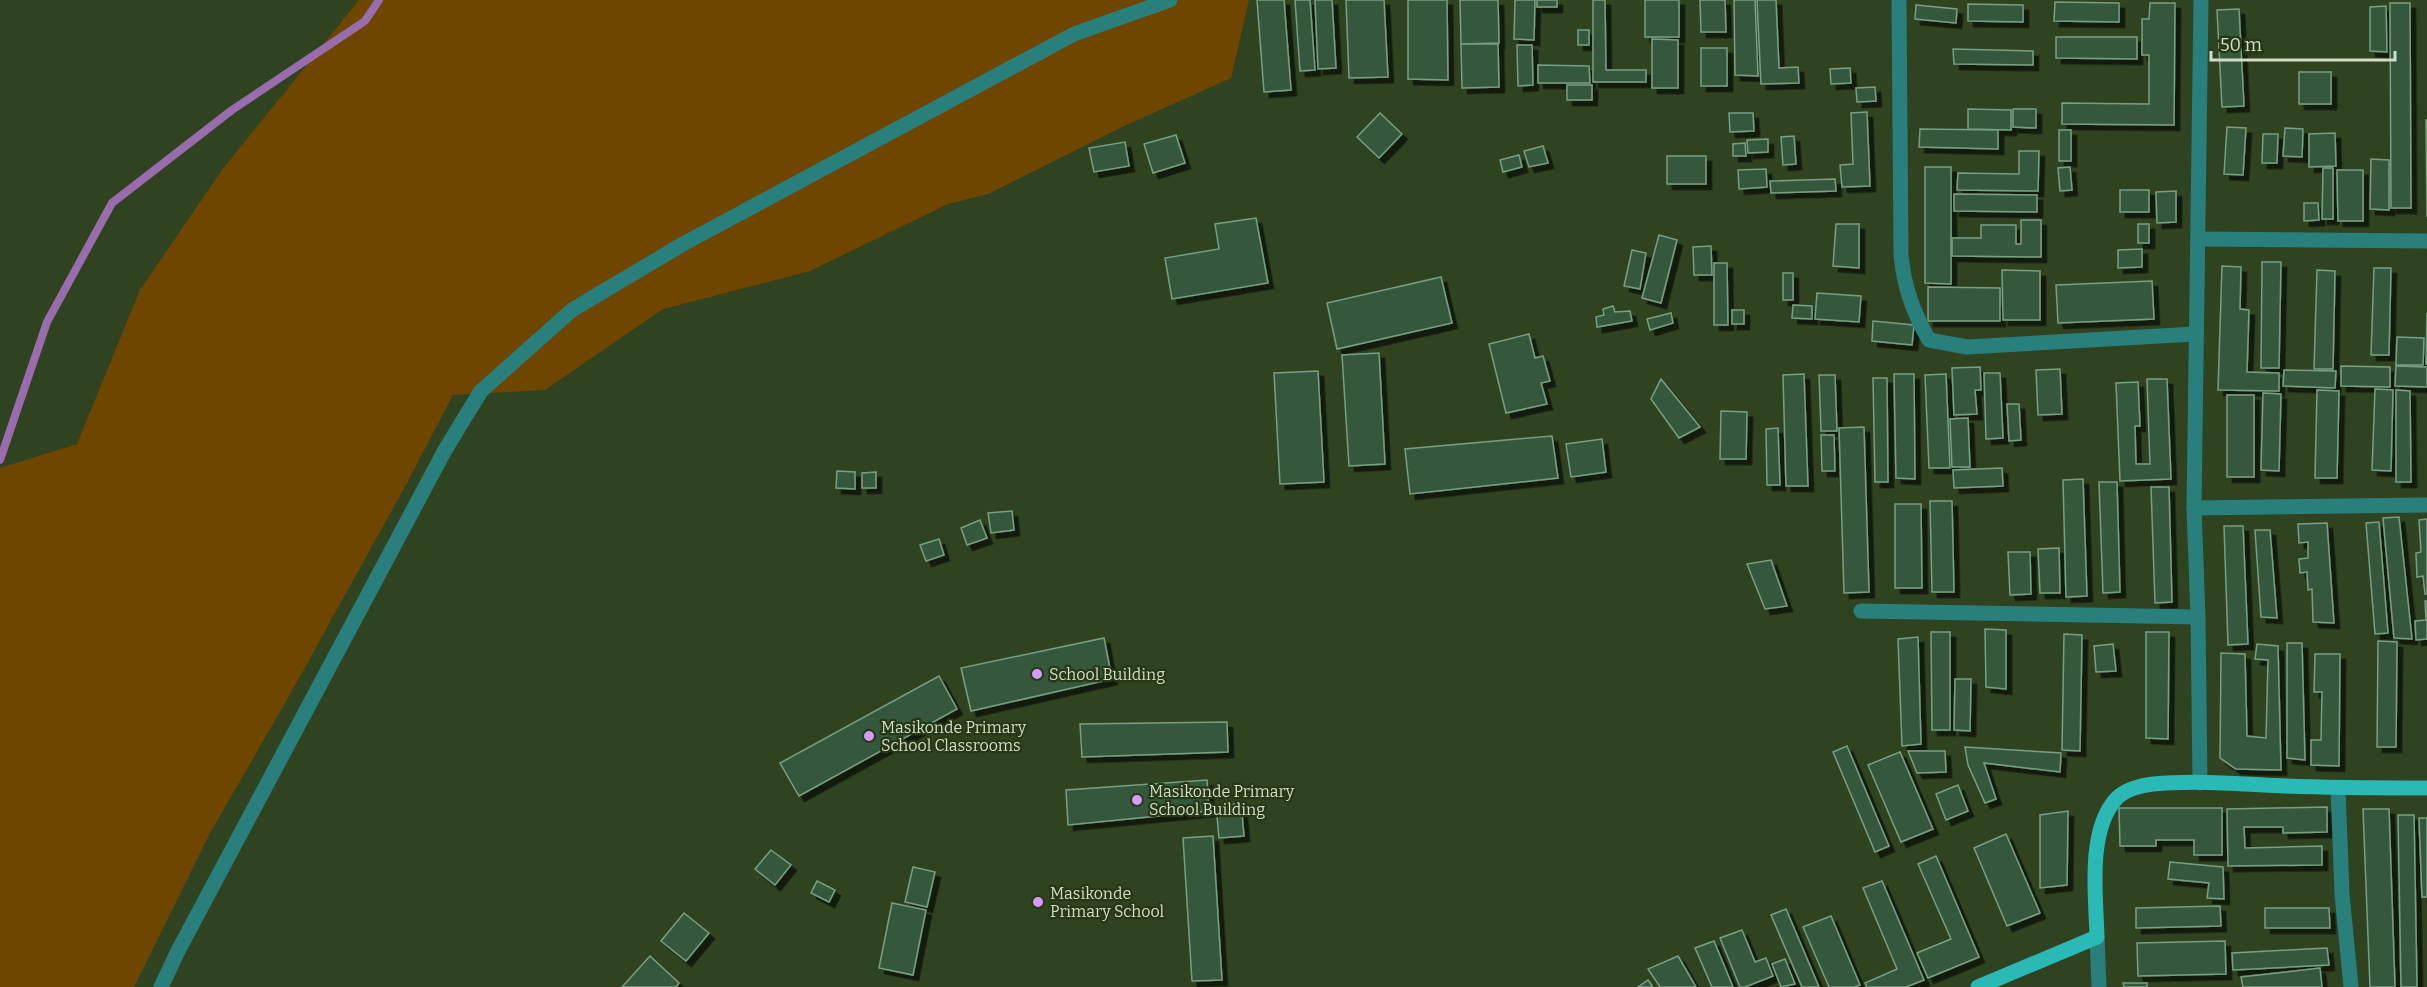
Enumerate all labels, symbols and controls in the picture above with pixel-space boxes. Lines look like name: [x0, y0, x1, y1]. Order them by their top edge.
scale bar: [2211, 24, 2396, 62]
text: 50 m: [2220, 34, 2262, 56]
place label: School Building: [1049, 665, 1165, 684]
marker: School Building: [1030, 667, 1044, 681]
place label: Masikonde Primary School Classrooms: [881, 718, 1027, 755]
marker: Masikonde Primary School Classrooms: [862, 729, 876, 743]
place label: Masikonde Primary School Building: [1149, 782, 1295, 819]
marker: Masikonde Primary School Building: [1130, 793, 1144, 807]
place label: Masikonde Primary School: [1050, 884, 1165, 921]
marker: Masikonde Primary School: [1031, 895, 1045, 909]

